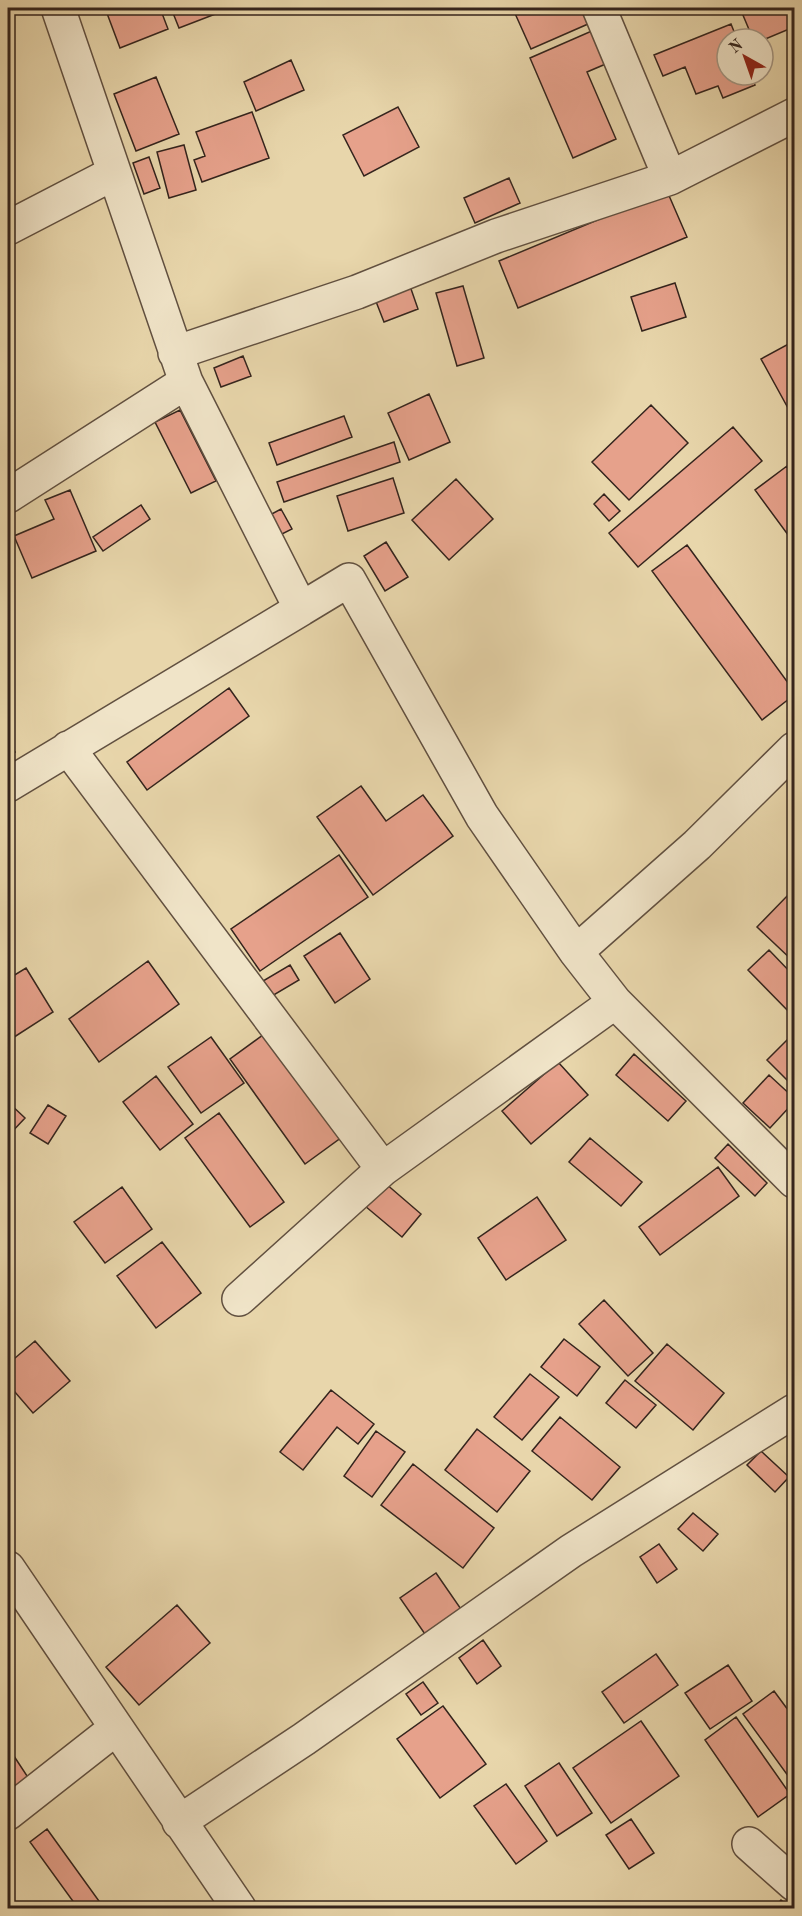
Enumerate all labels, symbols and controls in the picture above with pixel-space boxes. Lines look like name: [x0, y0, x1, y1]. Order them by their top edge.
north arrow: [715, 27, 775, 87]
text: N: [727, 36, 747, 57]

